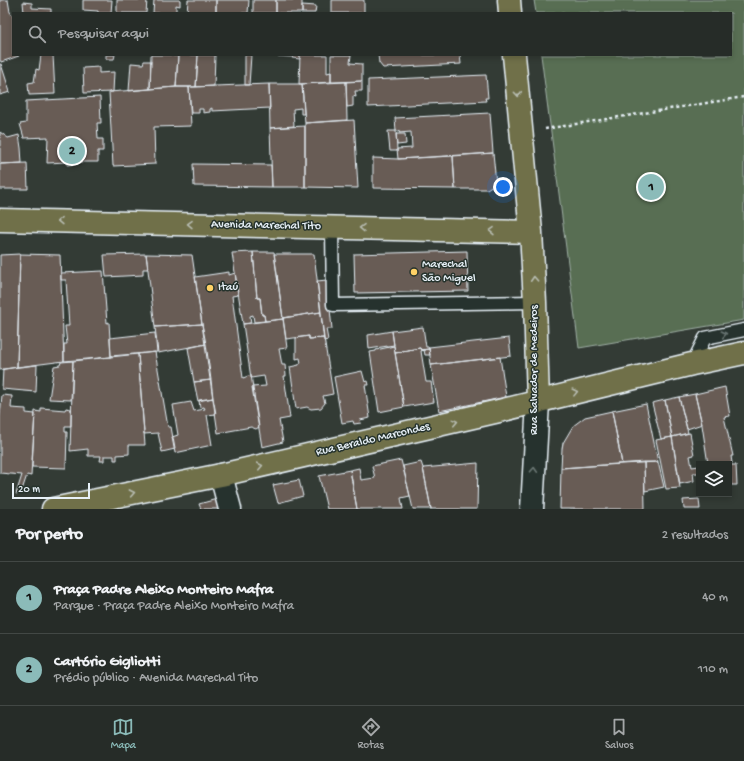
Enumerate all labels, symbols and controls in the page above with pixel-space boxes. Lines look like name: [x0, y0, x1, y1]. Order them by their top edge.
search box: [12, 12, 732, 56]
icon: search: [26, 23, 48, 45]
text: Pesquisar aqui: [58, 25, 149, 43]
one-way arrow: [513, 91, 522, 97]
pin: 2: [59, 136, 85, 166]
pin: 1: [638, 172, 664, 202]
your location: [493, 177, 513, 197]
one-way arrow: [57, 217, 63, 225]
street label: Avenida Marechal Tito: [211, 218, 321, 234]
one-way arrow: [187, 220, 193, 228]
one-way arrow: [359, 224, 365, 232]
one-way arrow: [489, 227, 495, 235]
place label: Marechal São Miguel: [422, 258, 476, 286]
marker: Marechal São Miguel: [409, 267, 419, 277]
one-way arrow: [529, 276, 538, 282]
place label: Itaú: [218, 281, 238, 295]
marker: Itaú: [205, 283, 215, 293]
street label: Rua Salvador de Medeiros: [528, 304, 542, 435]
one-way arrow: [721, 331, 727, 339]
one-way arrow: [572, 388, 579, 397]
one-way arrow: [451, 418, 458, 426]
street label: Rua Beraldo Marcondes: [315, 420, 432, 460]
map controls: [696, 461, 732, 497]
button: layers: [696, 461, 732, 497]
one-way arrow: [256, 463, 263, 471]
one-way arrow: [529, 467, 538, 473]
scale bar: [12, 481, 90, 500]
text: 20 m: [18, 484, 40, 496]
one-way arrow: [129, 489, 135, 498]
text: Por perto: [16, 525, 83, 545]
text: 2 resultados: [662, 528, 728, 543]
text: Praça Padre Aleixo Monteiro Mafra: [54, 581, 273, 599]
text: 1: [26, 590, 32, 605]
text: 40 m: [702, 590, 728, 605]
text: Parque · Praça Padre Aleixo Monteiro Mafra: [54, 599, 294, 614]
text: Cartório Gigliotti: [54, 653, 161, 671]
text: 2: [26, 662, 32, 677]
text: 110 m: [698, 662, 728, 677]
text: Prédio público · Avenida Marechal Tito: [54, 671, 258, 686]
tab: Mapa: [111, 716, 136, 752]
tab: Rotas: [357, 716, 384, 752]
tab: Salvos: [605, 716, 633, 752]

